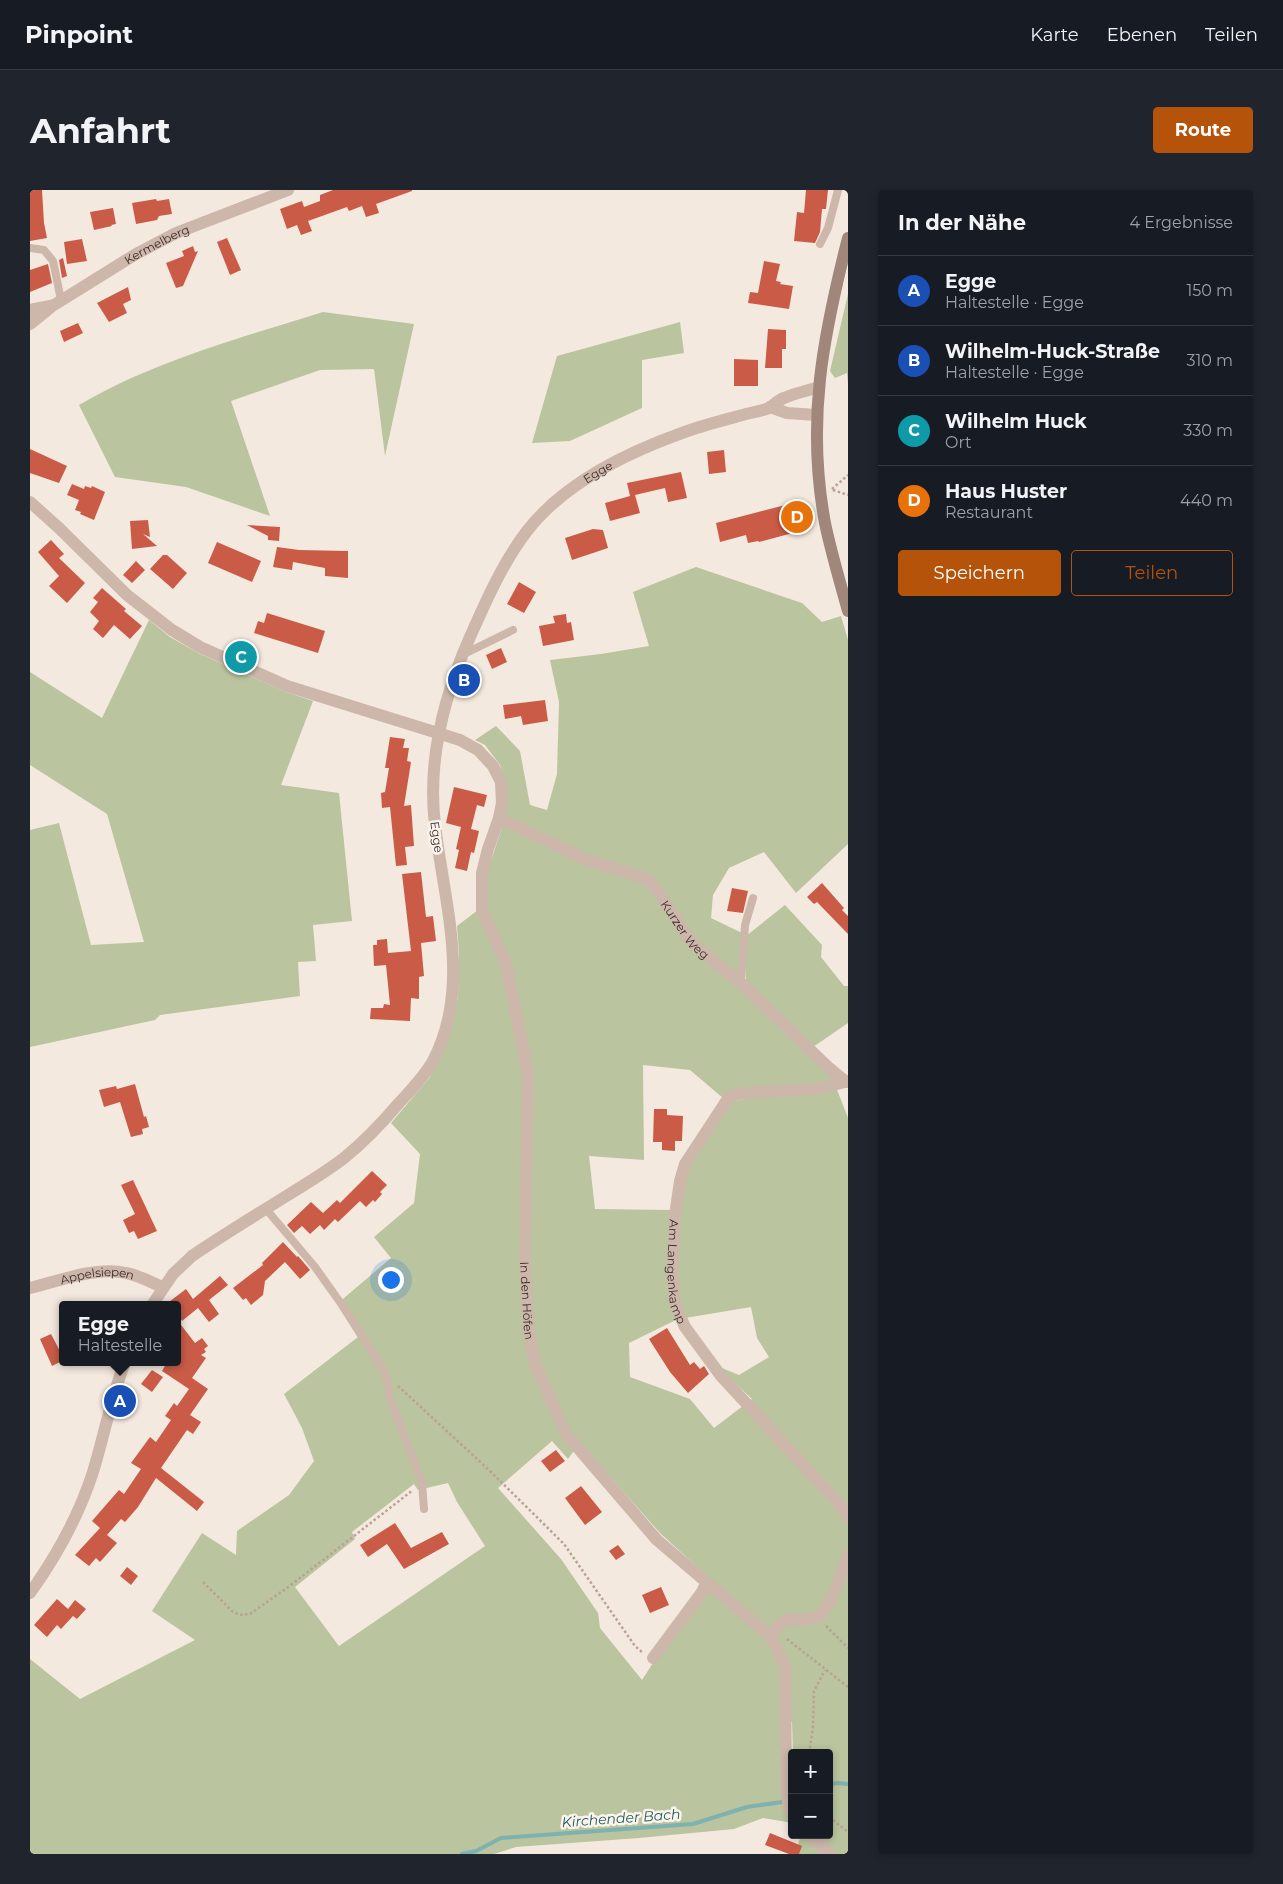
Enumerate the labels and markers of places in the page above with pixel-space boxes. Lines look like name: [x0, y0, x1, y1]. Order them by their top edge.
pin: D: [781, 498, 813, 536]
pin: C: [225, 638, 257, 676]
pin: B: [448, 661, 480, 699]
pin: A: [104, 1382, 136, 1420]

